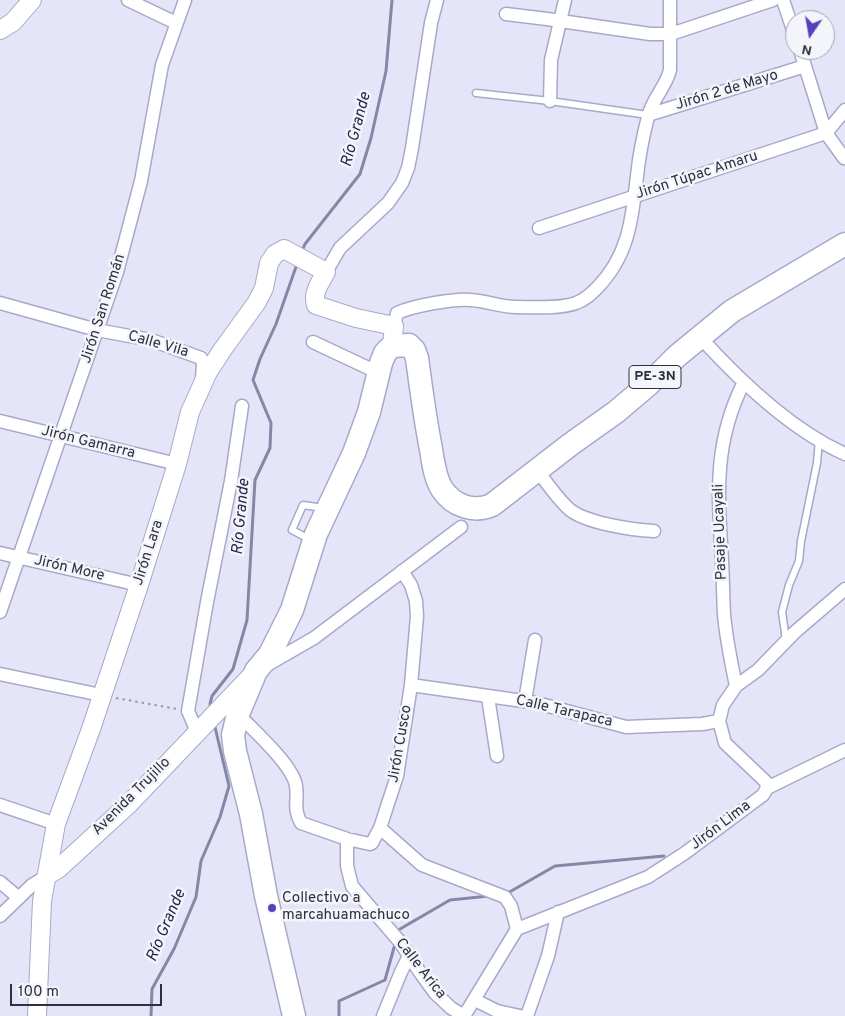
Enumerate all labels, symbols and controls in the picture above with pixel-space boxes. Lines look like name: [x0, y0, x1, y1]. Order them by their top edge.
north arrow: [785, 10, 835, 60]
text: N: [800, 40, 814, 59]
street label: Jirón 2 de Mayo: [674, 67, 780, 115]
water label: Río Grande: [338, 91, 376, 169]
street label: Jirón Túpac Amaru: [634, 148, 760, 204]
street label: Jirón San Román: [78, 252, 130, 366]
street label: Calle Vila: [125, 328, 191, 362]
road number: PE-3N: [629, 366, 681, 388]
street label: Jirón Gamarra: [39, 423, 137, 463]
water label: Río Grande: [229, 478, 255, 556]
street label: Pasaje Ucayali: [710, 483, 732, 581]
street label: Jirón Lara: [130, 518, 168, 588]
street label: Jirón More: [32, 552, 106, 586]
street label: Calle Tarapaca: [514, 692, 614, 732]
street label: Jirón Cusco: [385, 704, 417, 784]
street label: Avenida Trujillo: [89, 754, 175, 840]
street label: Jirón Lima: [687, 798, 755, 854]
water label: Río Grande: [143, 887, 191, 965]
place label: Collectivo a marcahuamachuco: [282, 890, 410, 925]
marker: Collectivo a marcahuamachuco: [266, 902, 278, 914]
street label: Calle Arica: [391, 935, 449, 1003]
scale bar: [12, 974, 165, 1006]
text: 100 m: [18, 983, 59, 1002]

